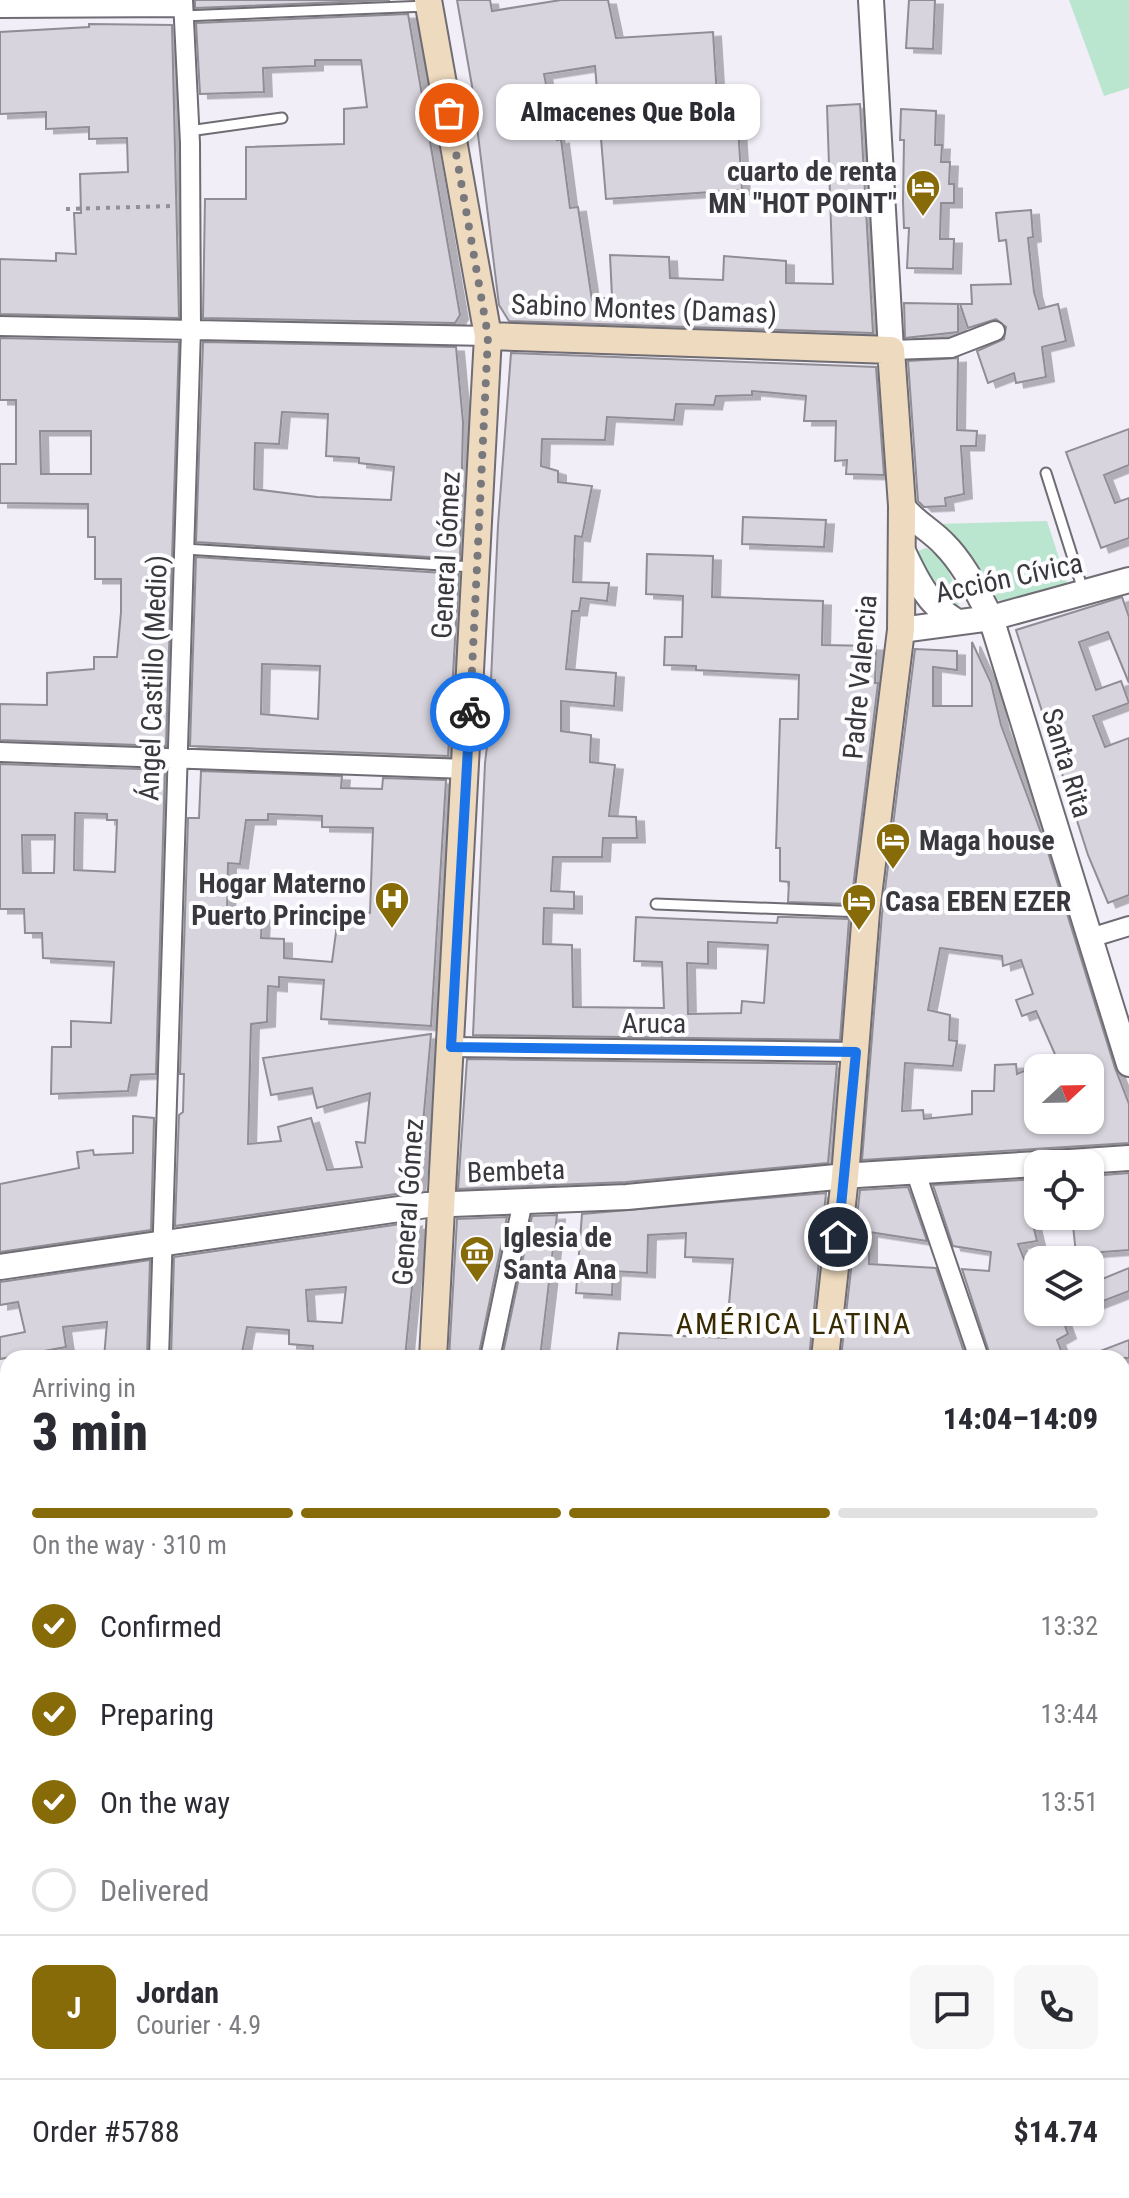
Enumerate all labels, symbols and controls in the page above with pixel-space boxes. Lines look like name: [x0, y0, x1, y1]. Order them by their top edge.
pin: [415, 79, 483, 147]
callout: Almacenes Que Bola: [497, 85, 761, 141]
icon: bag: [427, 91, 471, 135]
text: Almacenes Que Bola: [521, 97, 735, 127]
place label: cuarto de renta MN "HOT POINT": [708, 155, 897, 220]
hotel icon: cuarto de renta MN "HOT POINT": [904, 168, 942, 218]
street label: Sabino Montes (Damas): [511, 288, 777, 330]
street label: General Gómez: [425, 470, 467, 640]
street label: Acción Cívica: [932, 546, 1086, 610]
street label: Ángel Castillo (Medio): [132, 555, 174, 801]
street label: Padre Valencia: [836, 593, 884, 761]
courier: [430, 672, 510, 752]
icon: bike: [448, 690, 492, 734]
street label: Santa Rita: [1035, 704, 1099, 822]
hotel icon: Maga house: [874, 821, 912, 871]
place label: Maga house: [919, 824, 1055, 857]
place label: Hogar Materno Puerto Principe: [191, 867, 366, 932]
hospital icon: Hogar Materno Puerto Principe: [373, 880, 411, 930]
hotel icon: Casa EBEN EZER: [840, 882, 878, 932]
place label: Casa EBEN EZER: [885, 885, 1071, 918]
street label: Aruca: [622, 1007, 686, 1040]
north arrow: [1024, 1054, 1104, 1134]
map controls: [1024, 1054, 1104, 1326]
street label: General Gómez: [386, 1117, 430, 1287]
button: locate: [1024, 1150, 1104, 1230]
street label: Bembeta: [466, 1153, 566, 1189]
pin: [804, 1203, 872, 1271]
icon: home: [816, 1215, 860, 1259]
place label: Iglesia de Santa Ana: [503, 1221, 616, 1286]
museum icon: Iglesia de Santa Ana: [458, 1234, 496, 1284]
button: layers: [1024, 1246, 1104, 1326]
district label: AMÉRICA LATINA: [676, 1306, 912, 1341]
text: Arriving in: [32, 1373, 136, 1403]
text: 14:04–14:09: [943, 1401, 1098, 1436]
text: 3 min: [32, 1402, 148, 1463]
text: On the way · 310 m: [32, 1530, 227, 1560]
icon: check: [32, 1604, 76, 1648]
text: Confirmed: [100, 1609, 222, 1644]
text: 13:32: [1041, 1611, 1098, 1641]
icon: check: [32, 1692, 76, 1736]
text: Preparing: [100, 1697, 214, 1732]
text: 13:44: [1041, 1699, 1098, 1729]
icon: check: [32, 1780, 76, 1824]
text: On the way: [100, 1785, 230, 1820]
text: 13:51: [1041, 1787, 1098, 1817]
text: Delivered: [100, 1873, 209, 1908]
button: chat: [910, 1965, 994, 2049]
button: phone: [1014, 1965, 1098, 2049]
text: Jordan: [136, 1975, 219, 2010]
text: J: [67, 1990, 81, 2025]
text: Courier · 4.9: [136, 2010, 261, 2040]
text: Order #5788: [32, 2114, 180, 2149]
text: $14.74: [1013, 2114, 1098, 2149]

